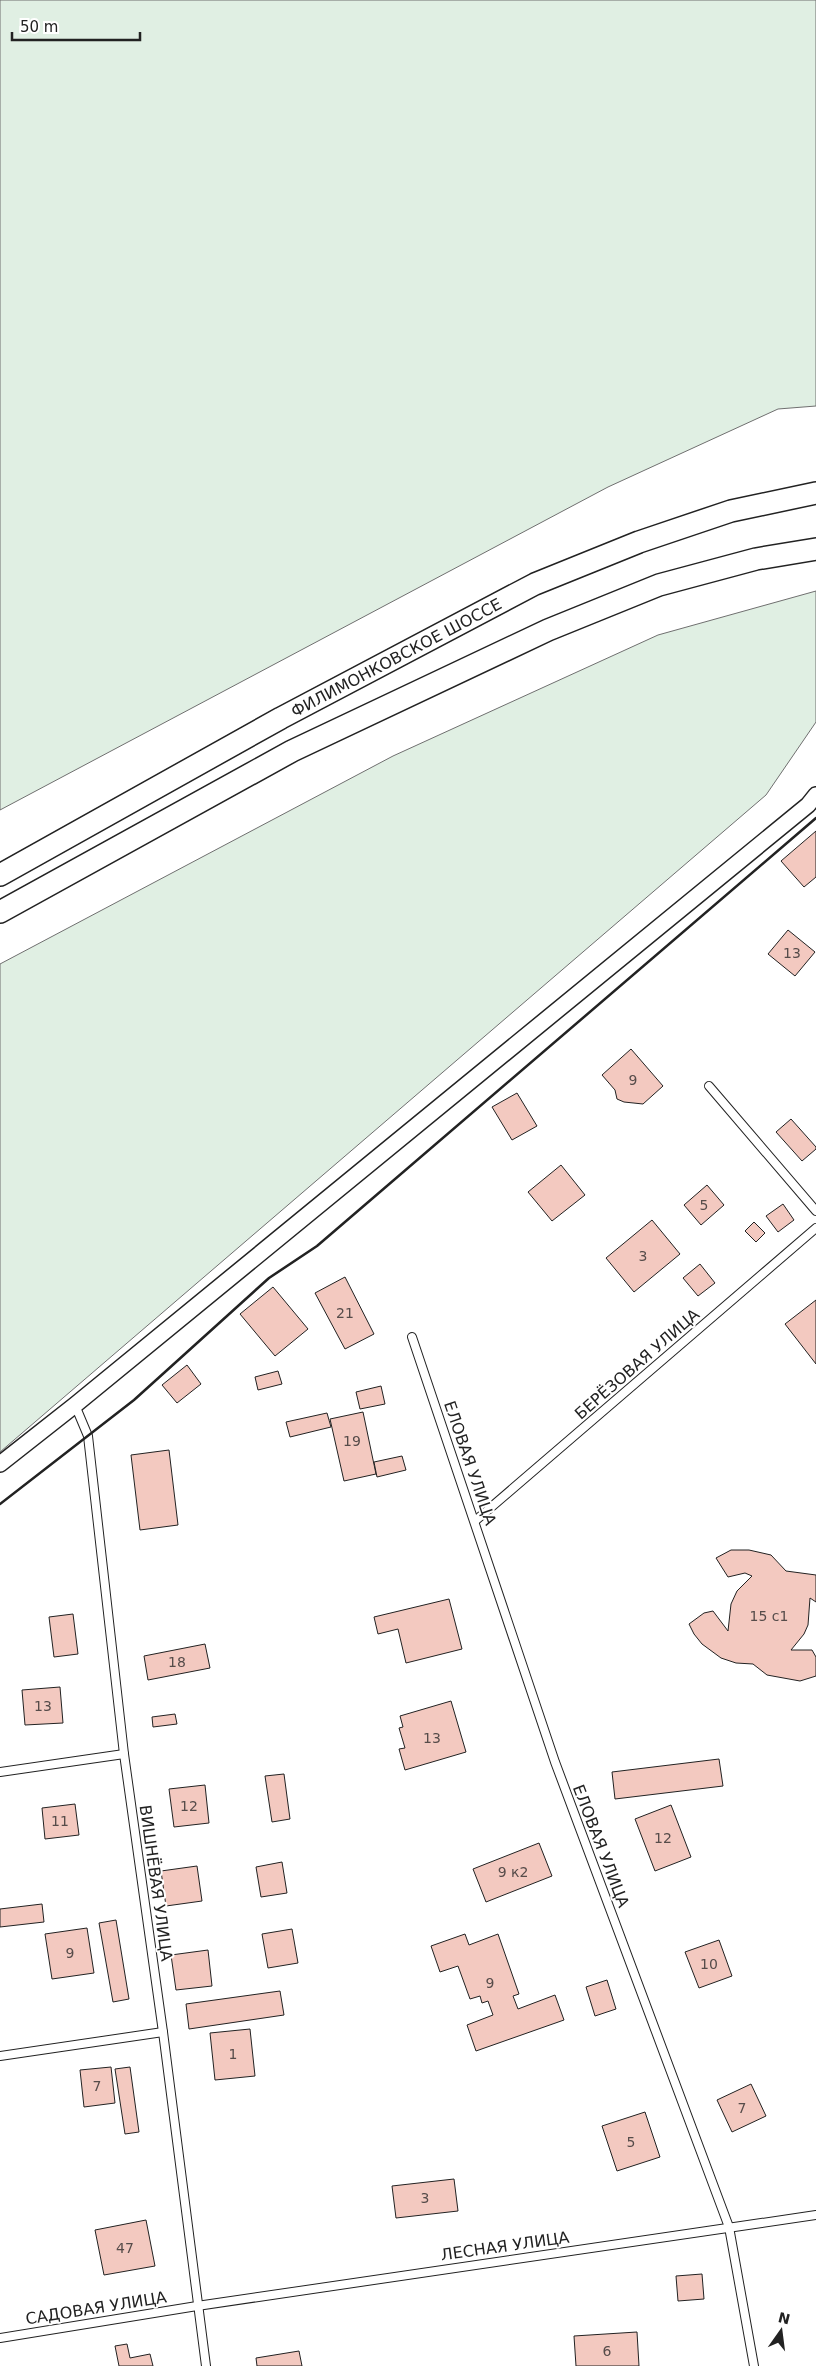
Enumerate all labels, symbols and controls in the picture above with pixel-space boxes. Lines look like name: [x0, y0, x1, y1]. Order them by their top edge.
scale bar: [12, 10, 140, 42]
text: 50 m: [20, 18, 58, 36]
street label: ФИЛИМОНКОВСКОЕ ШОССЕ: [287, 594, 505, 721]
house number: 13: [783, 945, 801, 961]
house number: 9: [629, 1072, 637, 1088]
house number: 5: [700, 1197, 708, 1213]
house number: 3: [639, 1248, 647, 1264]
house number: 21: [336, 1305, 354, 1321]
street label: БЕРЁЗОВАЯ УЛИЦА: [571, 1305, 703, 1423]
street label: ЕЛОВАЯ УЛИЦА: [440, 1398, 500, 1528]
house number: 19: [343, 1433, 361, 1449]
house number: 15 с1: [750, 1608, 788, 1624]
house number: 18: [168, 1654, 186, 1670]
house number: 13: [34, 1698, 52, 1714]
house number: 13: [423, 1730, 441, 1746]
street label: ЕЛОВАЯ УЛИЦА: [569, 1782, 633, 1910]
house number: 12: [180, 1798, 198, 1814]
street label: ВИШНЁВАЯ УЛИЦА: [136, 1804, 176, 1962]
house number: 11: [51, 1813, 69, 1829]
house number: 12: [654, 1830, 672, 1846]
house number: 9 к2: [498, 1864, 528, 1880]
house number: 9: [66, 1945, 74, 1961]
house number: 10: [700, 1956, 718, 1972]
house number: 9: [486, 1975, 494, 1991]
house number: 1: [229, 2046, 237, 2062]
house number: 7: [93, 2078, 101, 2094]
house number: 7: [738, 2100, 746, 2116]
house number: 5: [627, 2134, 635, 2150]
house number: 3: [421, 2190, 429, 2206]
street label: ЛЕСНАЯ УЛИЦА: [440, 2228, 571, 2264]
house number: 47: [116, 2240, 134, 2256]
street label: САДОВАЯ УЛИЦА: [24, 2287, 168, 2329]
north arrow: [756, 2306, 806, 2356]
text: N: [777, 2309, 792, 2328]
house number: 6: [603, 2343, 612, 2359]

